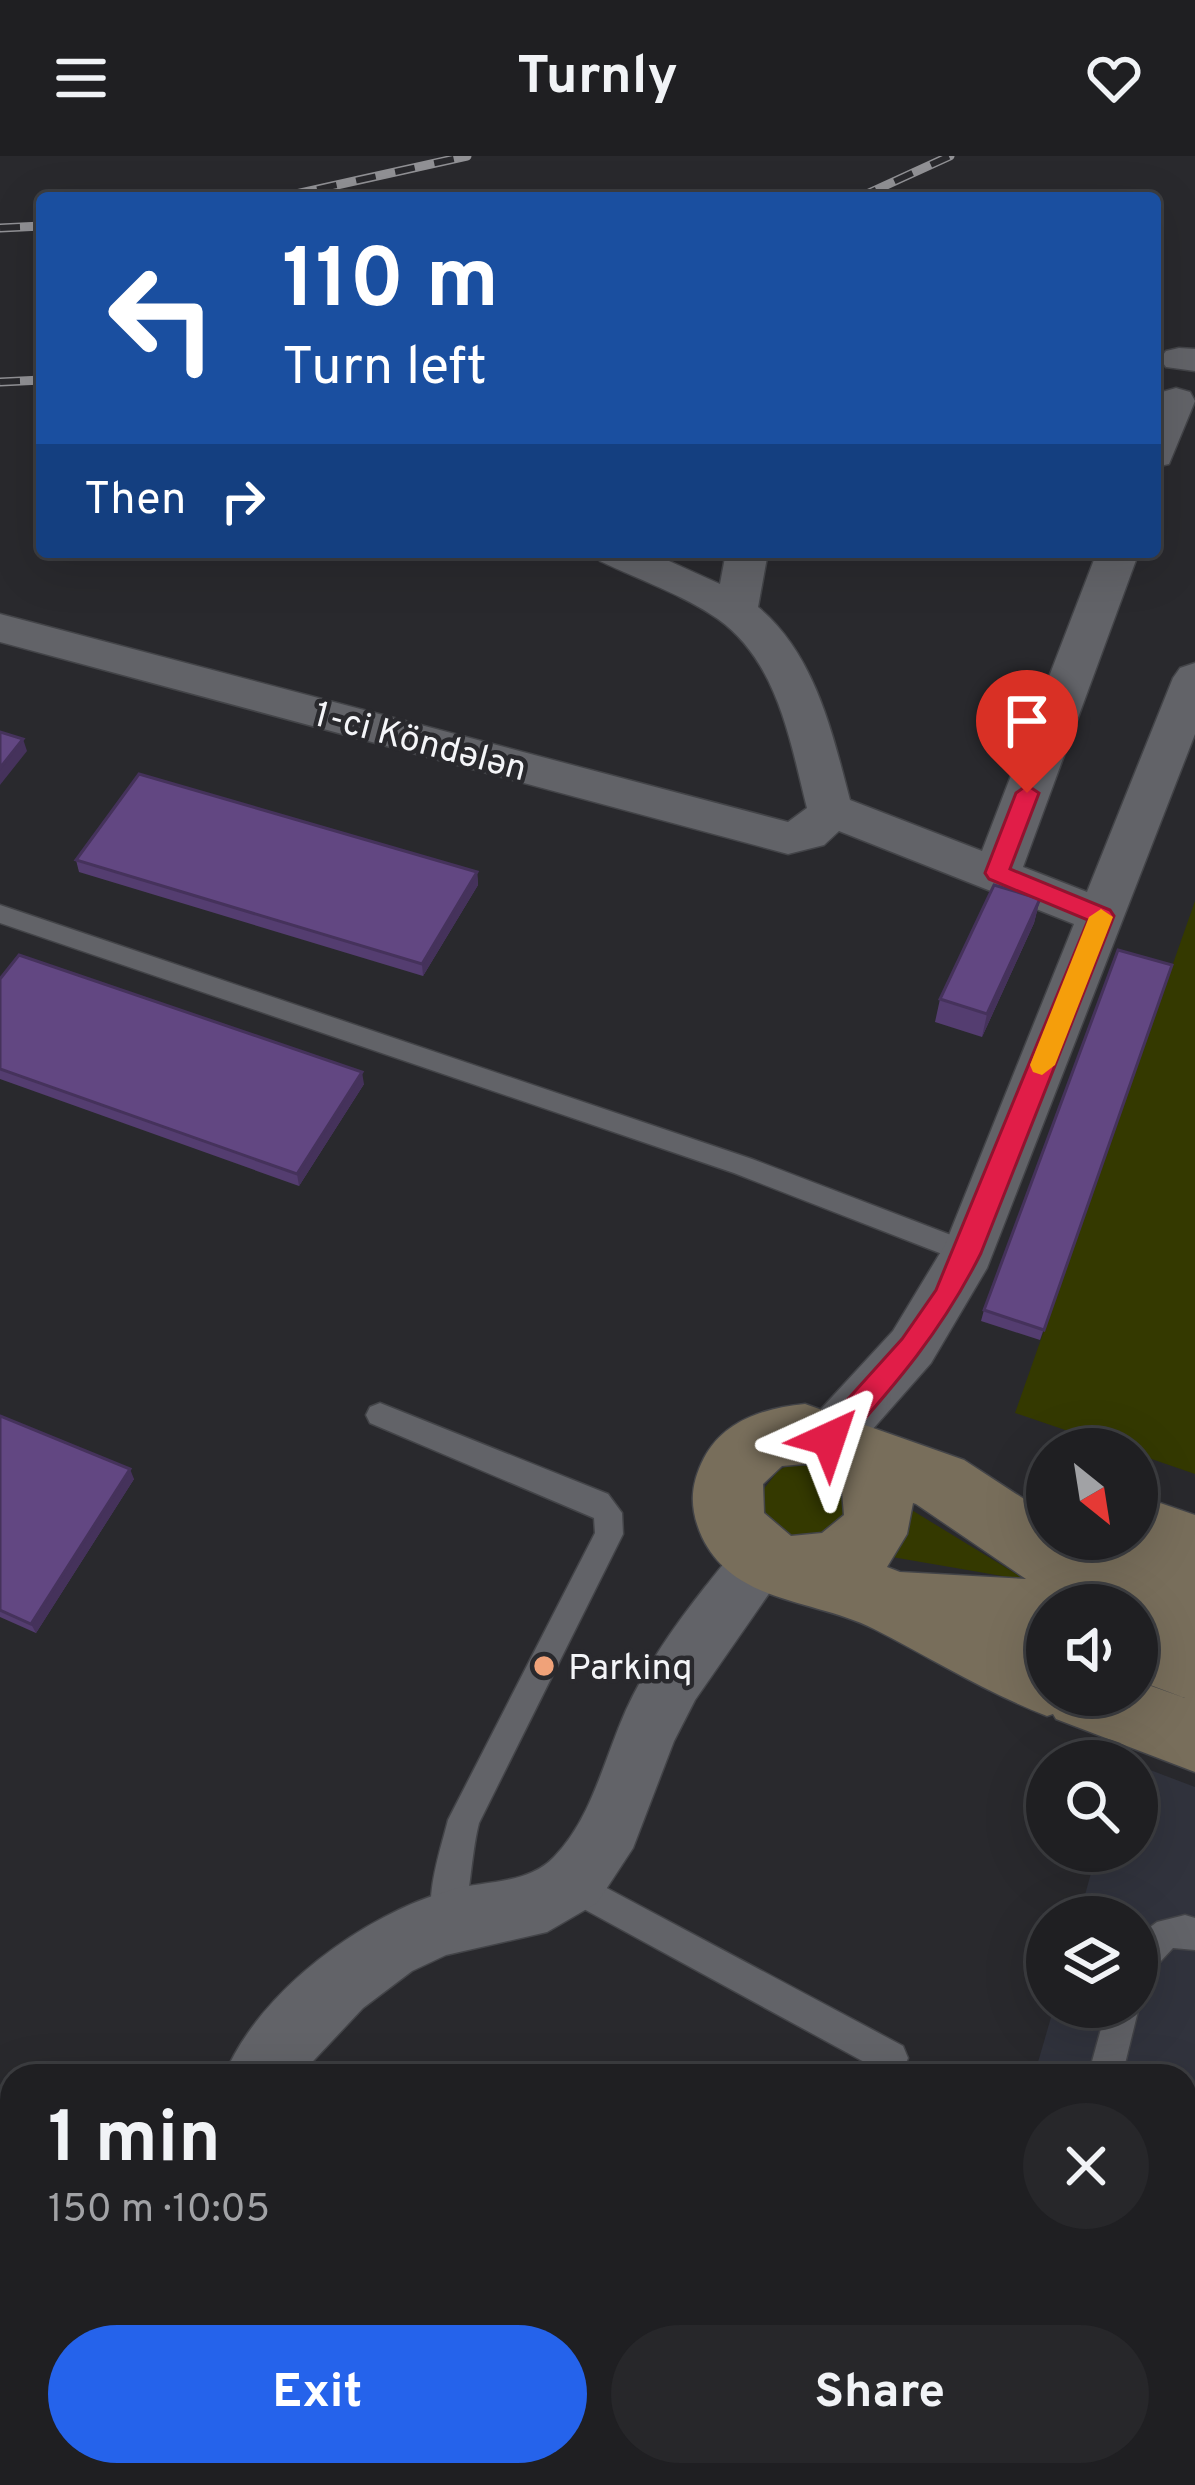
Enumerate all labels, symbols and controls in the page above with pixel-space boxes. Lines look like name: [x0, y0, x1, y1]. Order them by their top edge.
text: Turnly: [517, 44, 678, 113]
icon: menu: [48, 45, 114, 111]
icon: heart: [1081, 45, 1147, 111]
text: 110 m: [282, 231, 499, 337]
icon: left: [84, 240, 240, 396]
text: Turn left: [282, 335, 487, 404]
icon: right: [210, 468, 276, 534]
text: Then: [84, 473, 186, 530]
pin: [976, 670, 1078, 793]
icon: arrive: [994, 688, 1060, 754]
street label: 1-ci Köndələn: [309, 693, 531, 794]
position arrow: [766, 1376, 892, 1502]
north arrow: [1026, 1428, 1158, 1560]
map controls: [1026, 1428, 1158, 2028]
button: sound: [1026, 1584, 1158, 1716]
place label: Parkinq: [568, 1647, 693, 1693]
marker: Parkinq: [531, 1653, 557, 1679]
button: search: [1026, 1740, 1158, 1872]
button: layers: [1026, 1896, 1158, 2028]
text: 1 min: [48, 2096, 221, 2188]
button: close: [1023, 2103, 1149, 2229]
text: 150 m · 10:05: [48, 2187, 270, 2236]
button: Exit: [48, 2325, 587, 2463]
button: Share: [611, 2325, 1149, 2463]

